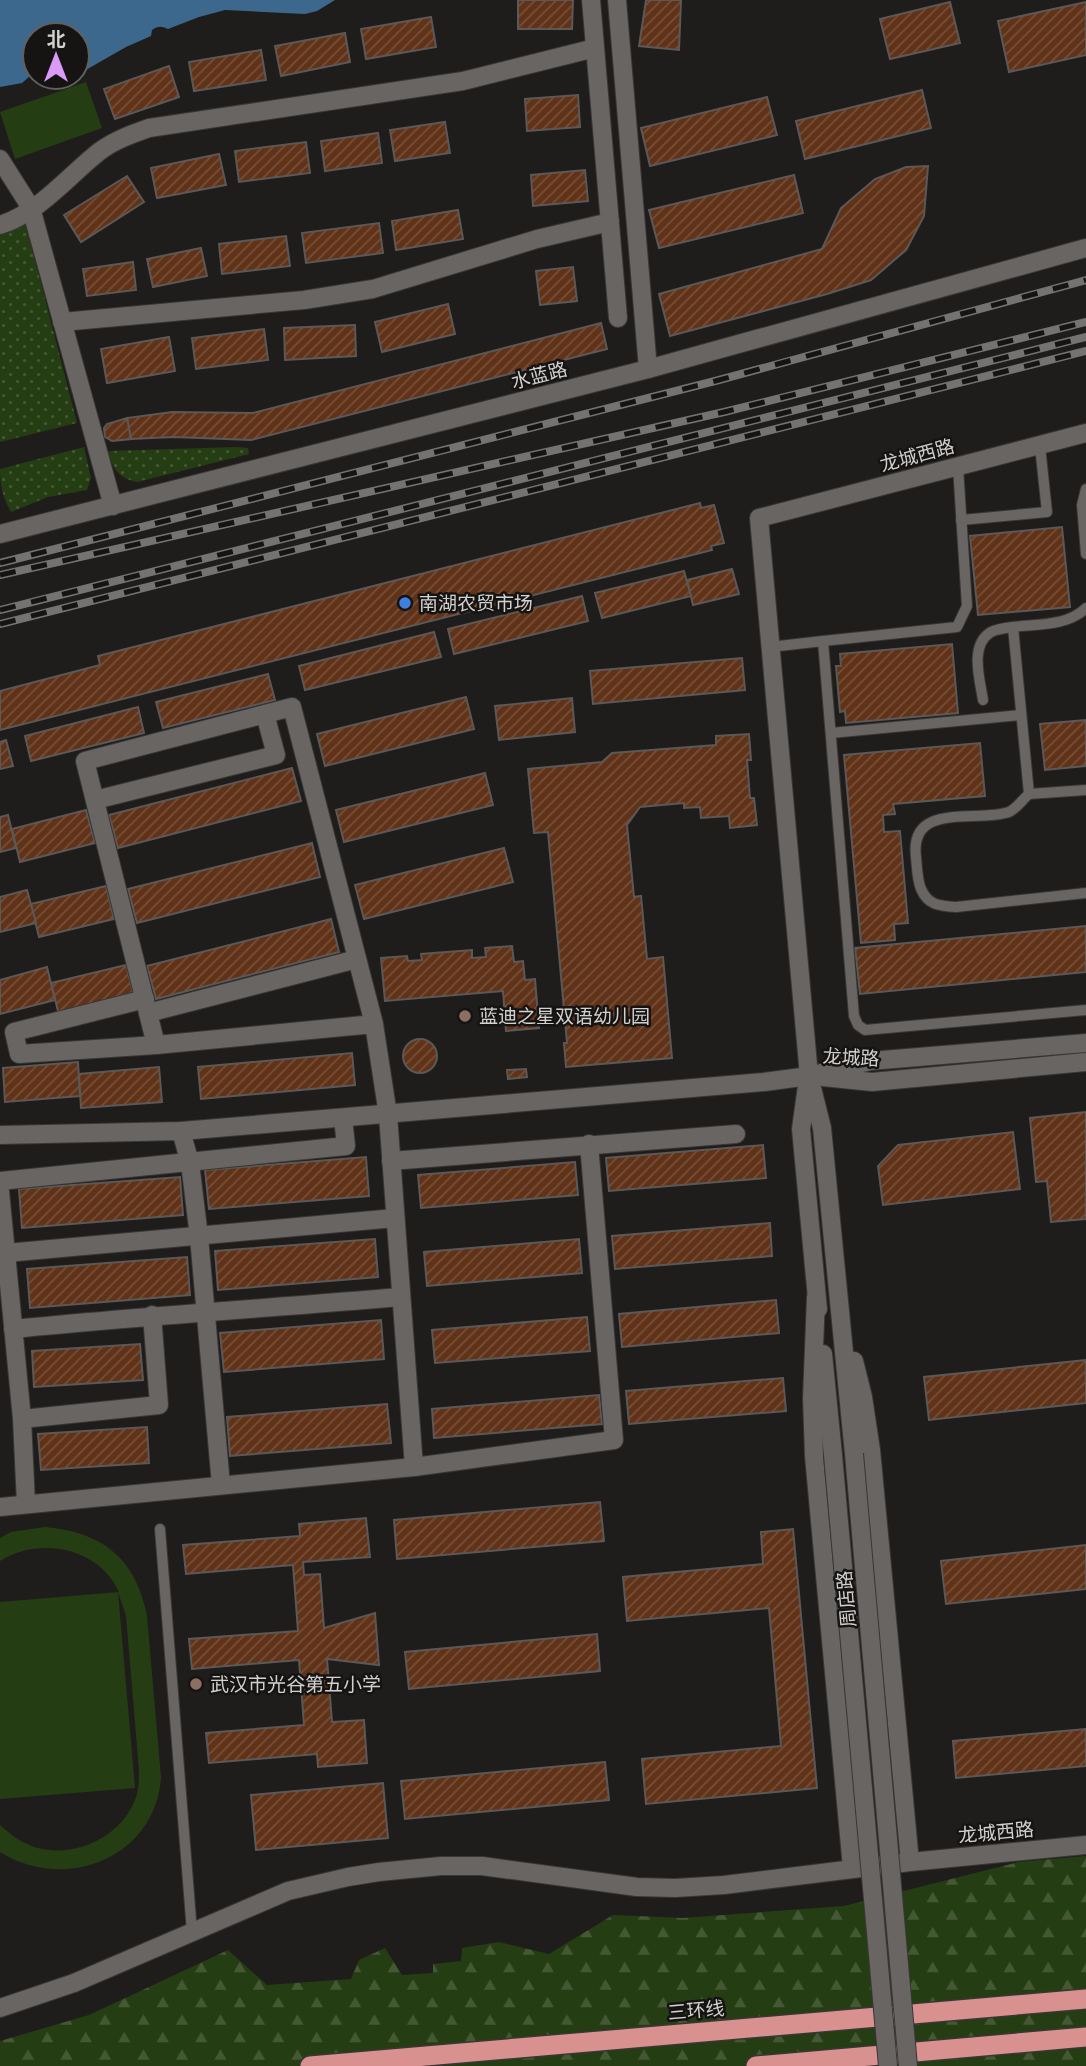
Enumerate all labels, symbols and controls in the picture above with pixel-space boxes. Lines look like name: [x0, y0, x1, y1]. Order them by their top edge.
north arrow: [21, 21, 91, 91]
text: 北: [46, 26, 66, 52]
street label: 水蓝路: [508, 355, 570, 395]
street label: 龙城西路: [877, 433, 957, 477]
place label: 南湖农贸市场: [419, 590, 533, 616]
marker: 南湖农贸市场: [397, 595, 413, 611]
place label: 蓝迪之星双语幼儿园: [479, 1003, 650, 1029]
marker: 蓝迪之星双语幼儿园: [457, 1008, 473, 1024]
street label: 龙城路: [822, 1043, 880, 1071]
street label: 周店路: [831, 1569, 861, 1629]
place label: 武汉市光谷第五小学: [210, 1671, 381, 1697]
marker: 武汉市光谷第五小学: [188, 1676, 204, 1692]
street label: 龙城西路: [957, 1816, 1035, 1848]
street label: 三环线: [666, 1995, 726, 2025]

